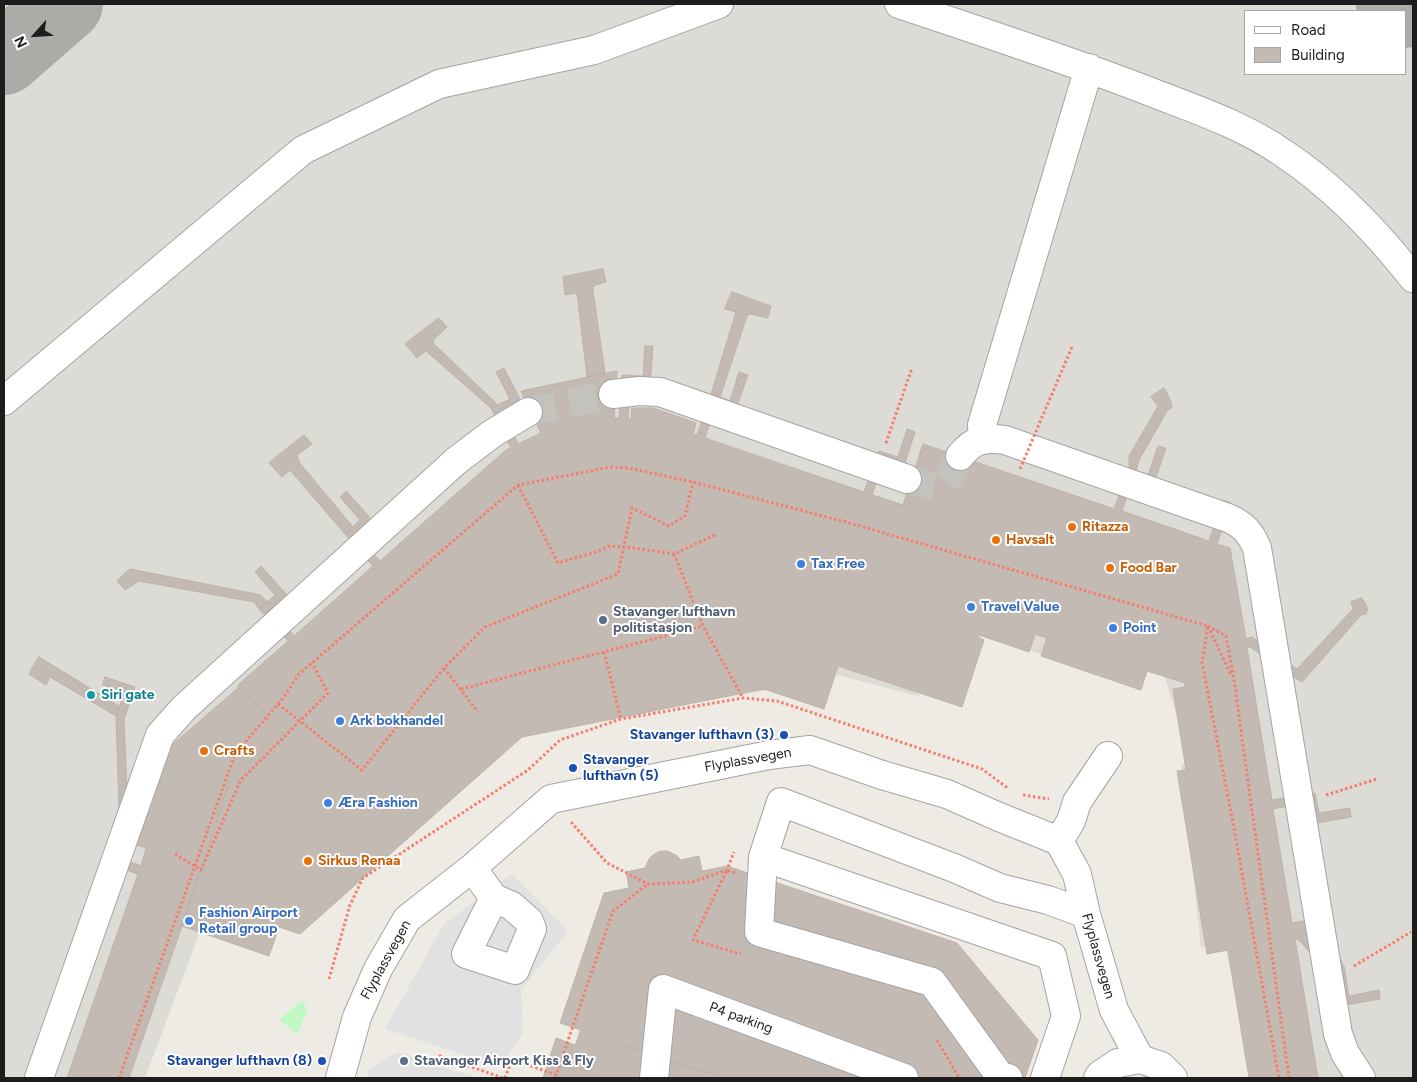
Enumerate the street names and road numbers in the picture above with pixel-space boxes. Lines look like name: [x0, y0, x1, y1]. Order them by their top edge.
street label: Flyplassvegen: [703, 744, 793, 776]
street label: Flyplassvegen: [1078, 911, 1118, 1001]
street label: Flyplassvegen: [357, 917, 415, 1003]
street label: P4 parking: [707, 999, 775, 1037]

